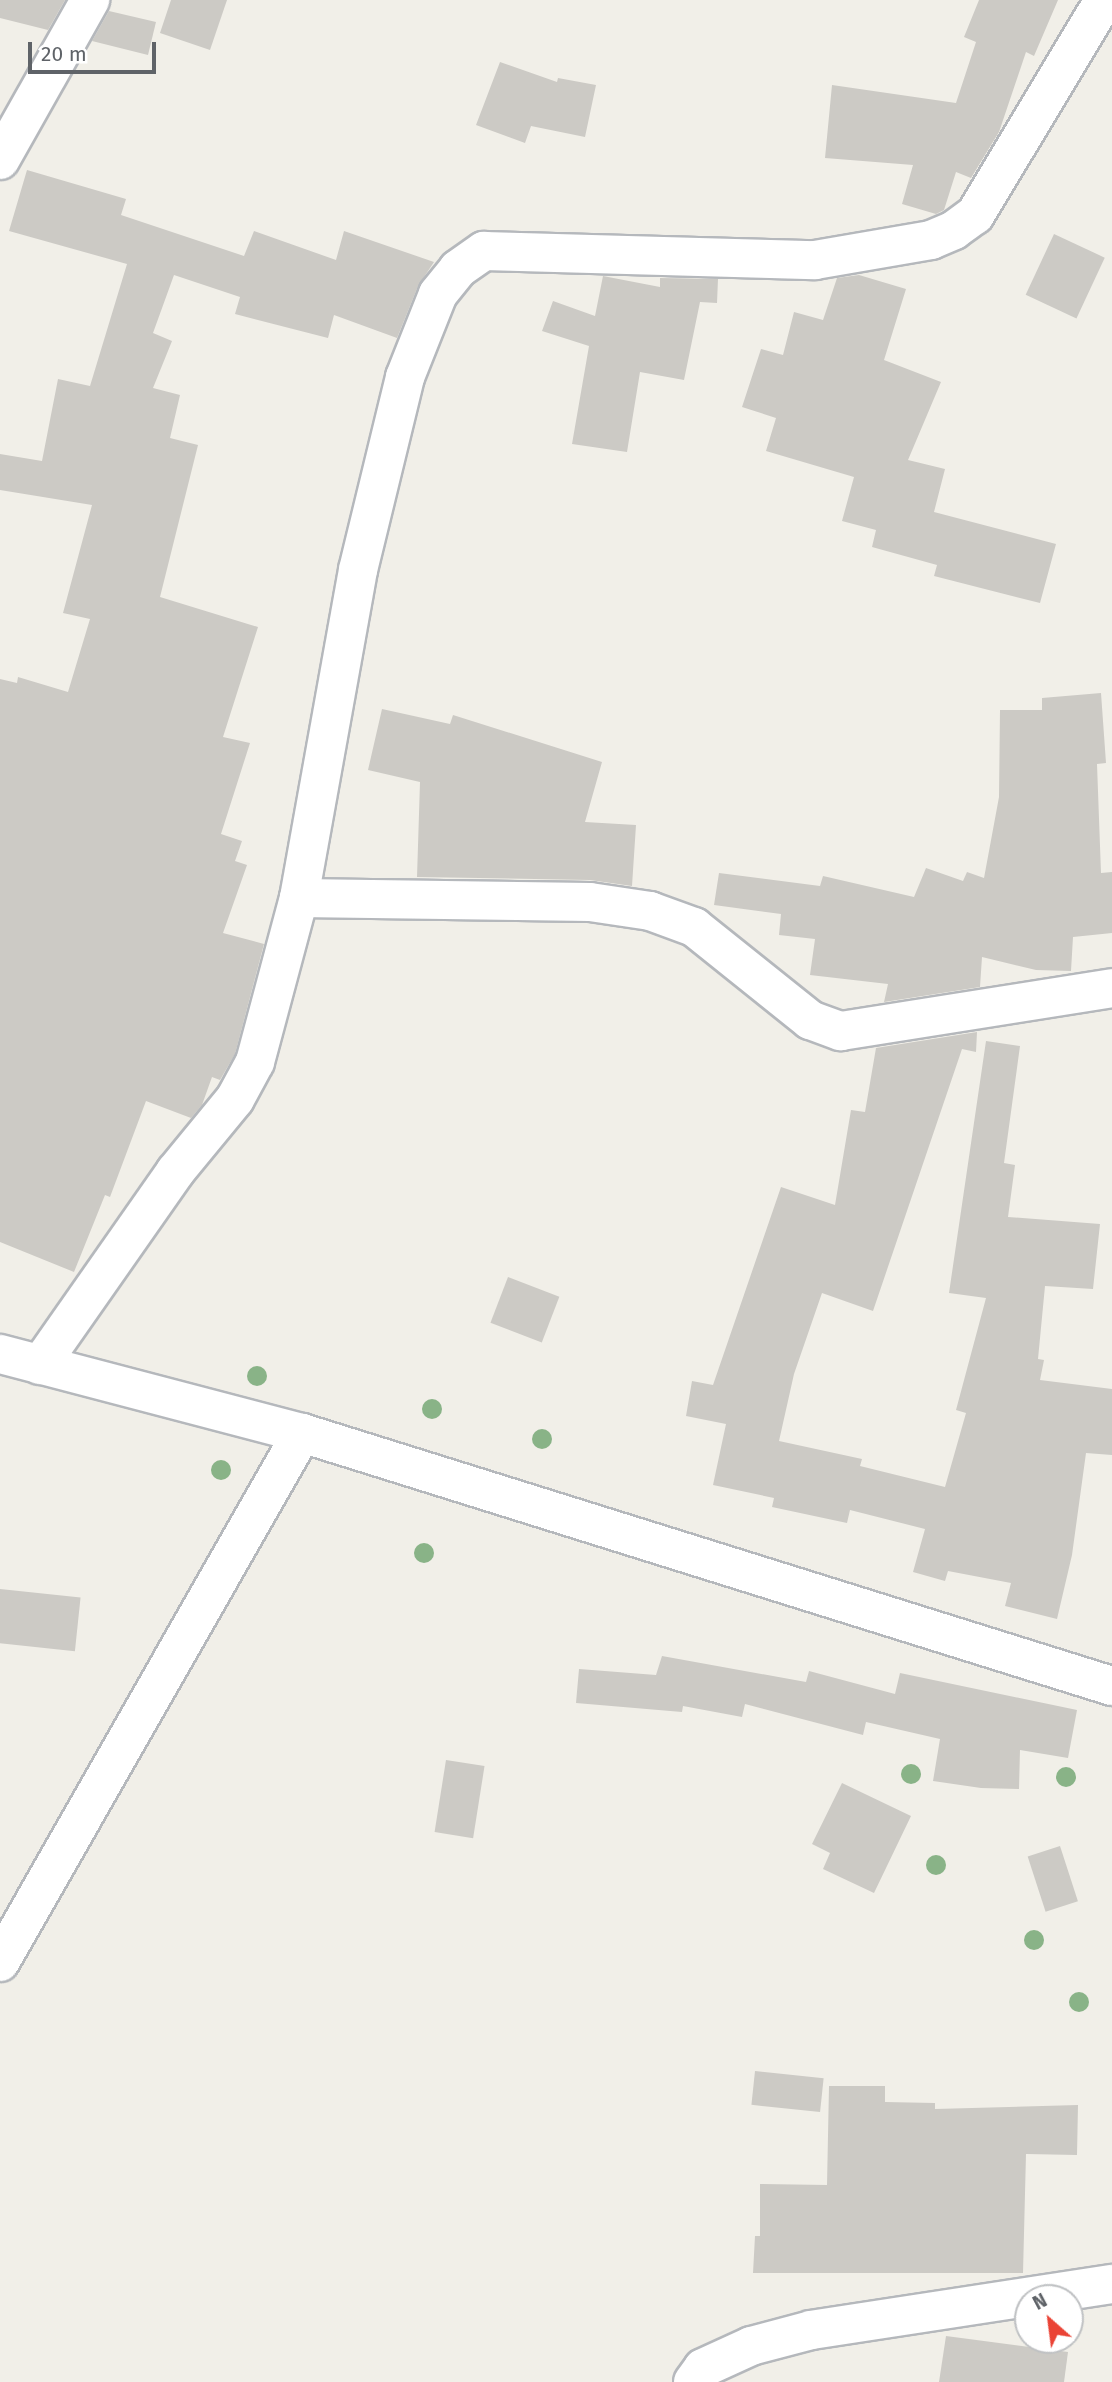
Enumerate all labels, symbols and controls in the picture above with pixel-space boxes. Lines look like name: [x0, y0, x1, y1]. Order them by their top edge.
scale bar: [32, 28, 159, 72]
text: 20 m: [41, 41, 87, 67]
north arrow: [1014, 2284, 1084, 2354]
text: N: [1029, 2289, 1051, 2315]

